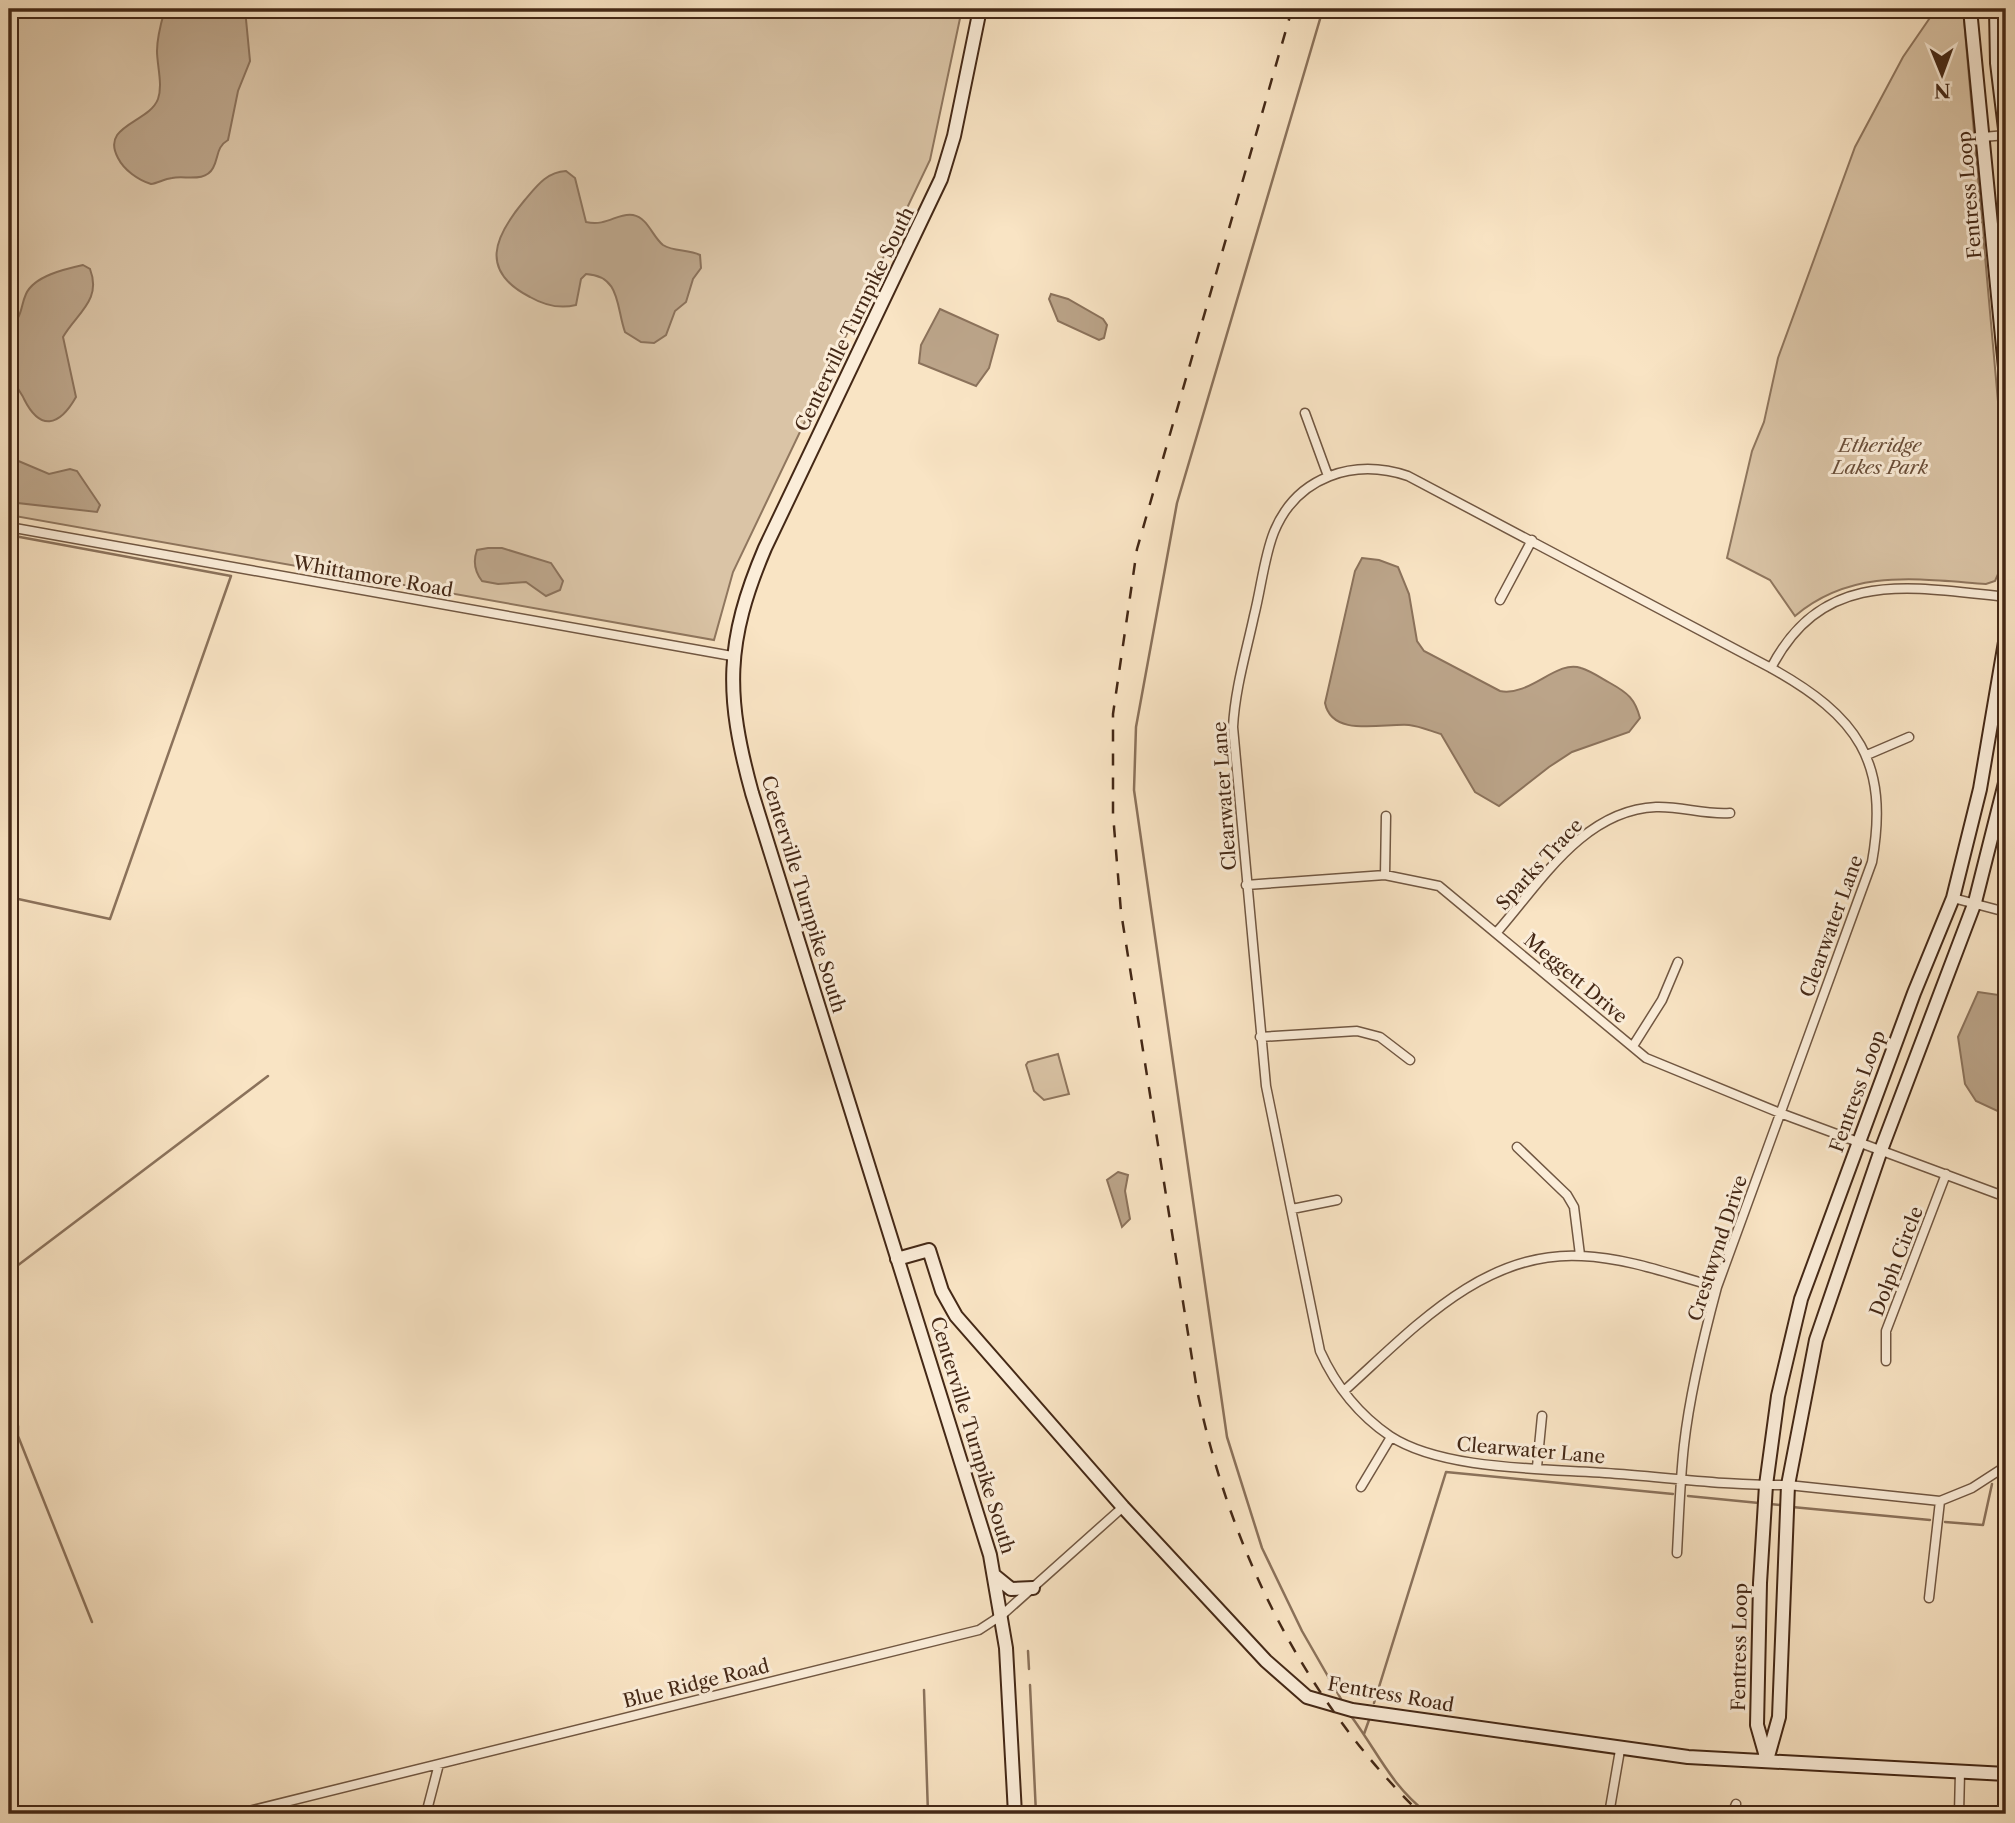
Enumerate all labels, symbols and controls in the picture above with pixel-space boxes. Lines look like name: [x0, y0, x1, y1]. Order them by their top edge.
north arrow: [1906, 38, 1976, 108]
text: N: [1934, 79, 1951, 102]
street label: Fentress Loop: [1952, 130, 1987, 260]
street label: Centerville Turnpike South: [790, 203, 919, 435]
park label: Etheridge Lakes Park: [1830, 434, 1928, 479]
street label: Whittamore Road: [290, 551, 455, 602]
street label: Clearwater Lane: [1208, 721, 1241, 871]
street label: Centerville Turnpike South: [756, 773, 851, 1016]
street label: Sparks Trace: [1491, 814, 1588, 915]
street label: Clearwater Lane: [1795, 852, 1868, 1000]
street label: Meggett Drive: [1519, 929, 1632, 1028]
street label: Fentress Loop: [1825, 1027, 1890, 1155]
street label: Crestwynd Drive: [1683, 1172, 1752, 1324]
street label: Dolph Circle: [1865, 1203, 1928, 1319]
street label: Centerville Turnpike South: [925, 1314, 1020, 1557]
street label: Clearwater Lane: [1456, 1433, 1606, 1468]
street label: Fentress Loop: [1727, 1583, 1752, 1711]
street label: Blue Ridge Road: [621, 1654, 772, 1713]
street label: Fentress Road: [1326, 1672, 1456, 1717]

